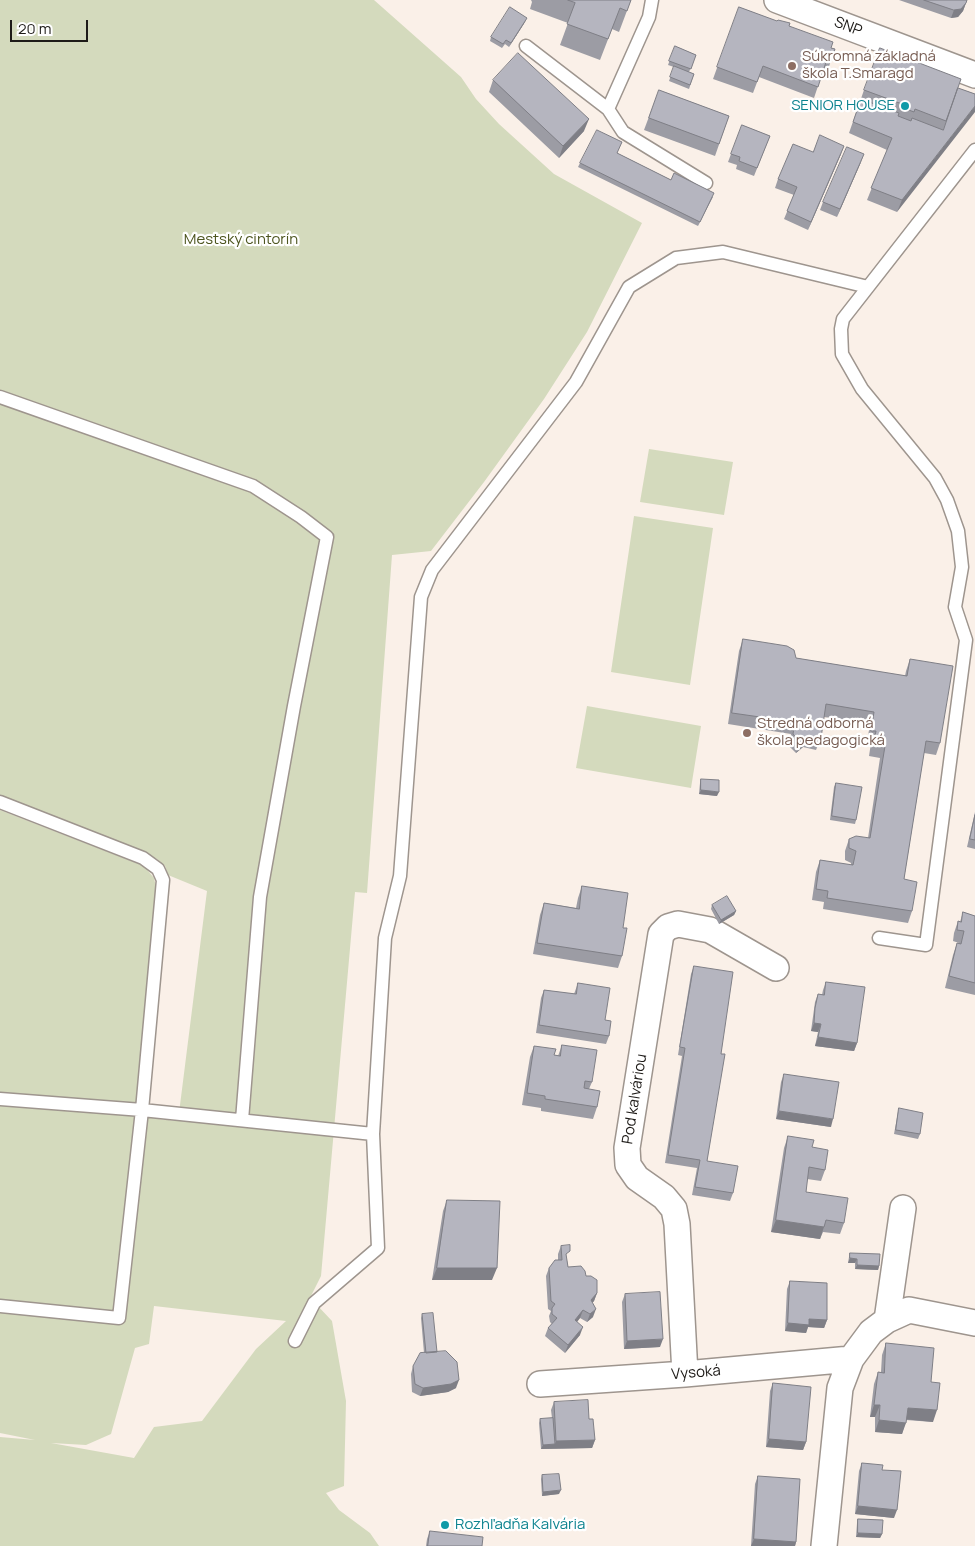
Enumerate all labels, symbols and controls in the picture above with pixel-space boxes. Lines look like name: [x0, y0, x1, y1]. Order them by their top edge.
scale bar: [12, 10, 90, 42]
street label: SNP: [831, 13, 865, 41]
text: 20 m: [18, 18, 51, 39]
place label: Súkromná základná škola T.Smaragd: [802, 48, 936, 83]
marker: Súkromná základná škola T.Smaragd: [786, 60, 798, 72]
place label: SENIOR HOUSE: [791, 97, 895, 115]
marker: SENIOR HOUSE: [899, 100, 911, 112]
park label: Mestský cintorín: [184, 231, 298, 249]
place label: Stredná odborná škola pedagogická: [757, 715, 885, 750]
marker: Stredná odborná škola pedagogická: [741, 727, 753, 739]
street label: Pod kalváriou: [619, 1053, 651, 1145]
street label: Vysoká: [671, 1362, 721, 1384]
place label: Rozhľadňa Kalvária: [455, 1516, 585, 1534]
marker: Rozhľadňa Kalvária: [439, 1519, 451, 1531]

